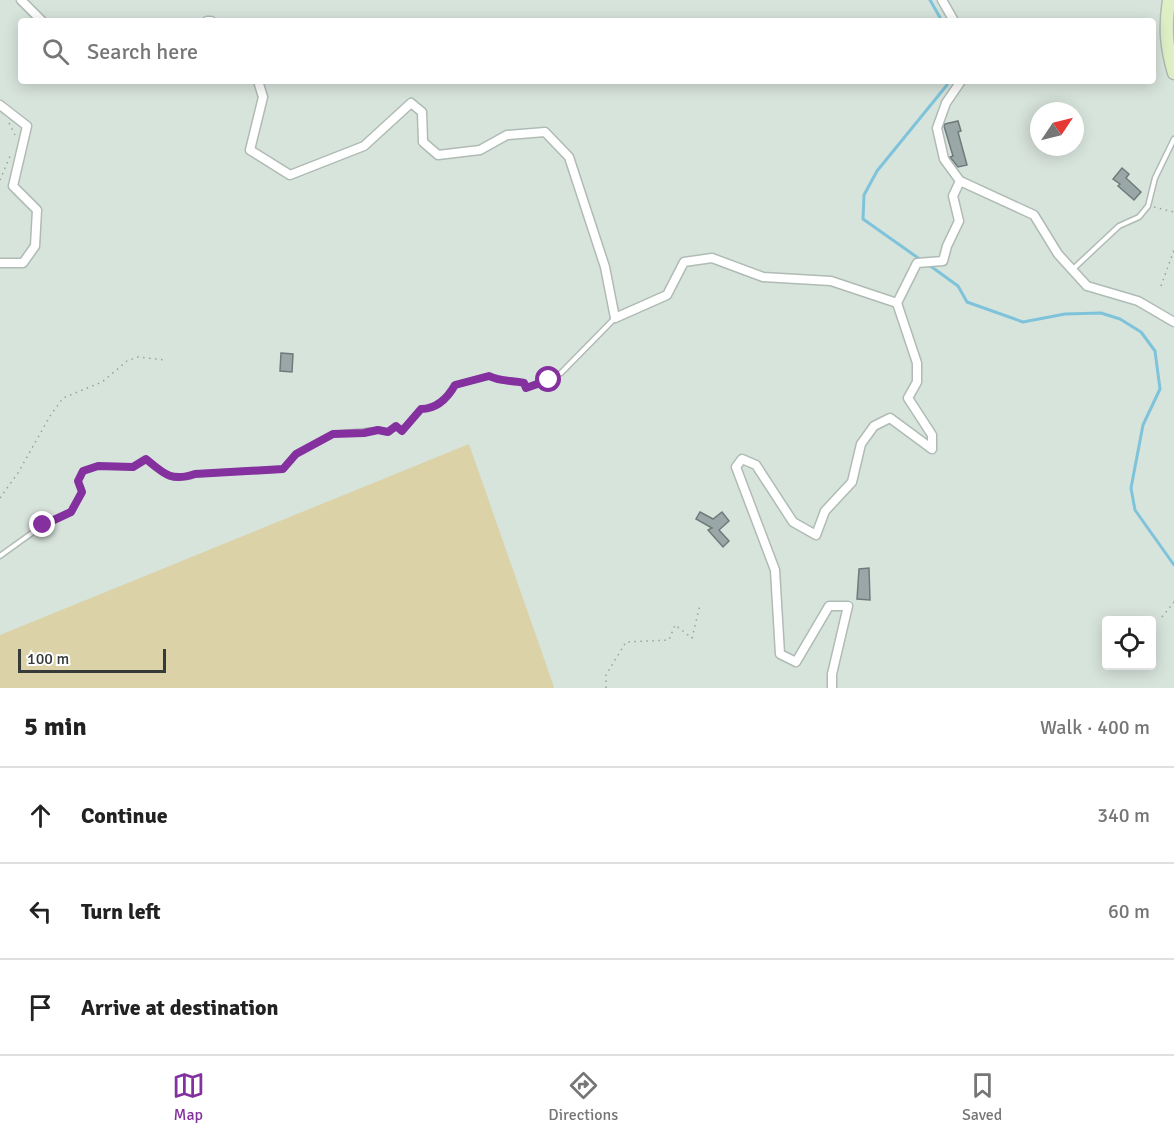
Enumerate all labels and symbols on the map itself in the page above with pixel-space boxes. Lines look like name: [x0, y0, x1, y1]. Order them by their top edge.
north arrow: [1030, 102, 1084, 156]
route start: [535, 366, 561, 392]
route end: [29, 511, 55, 537]
scale bar: [18, 646, 166, 674]

